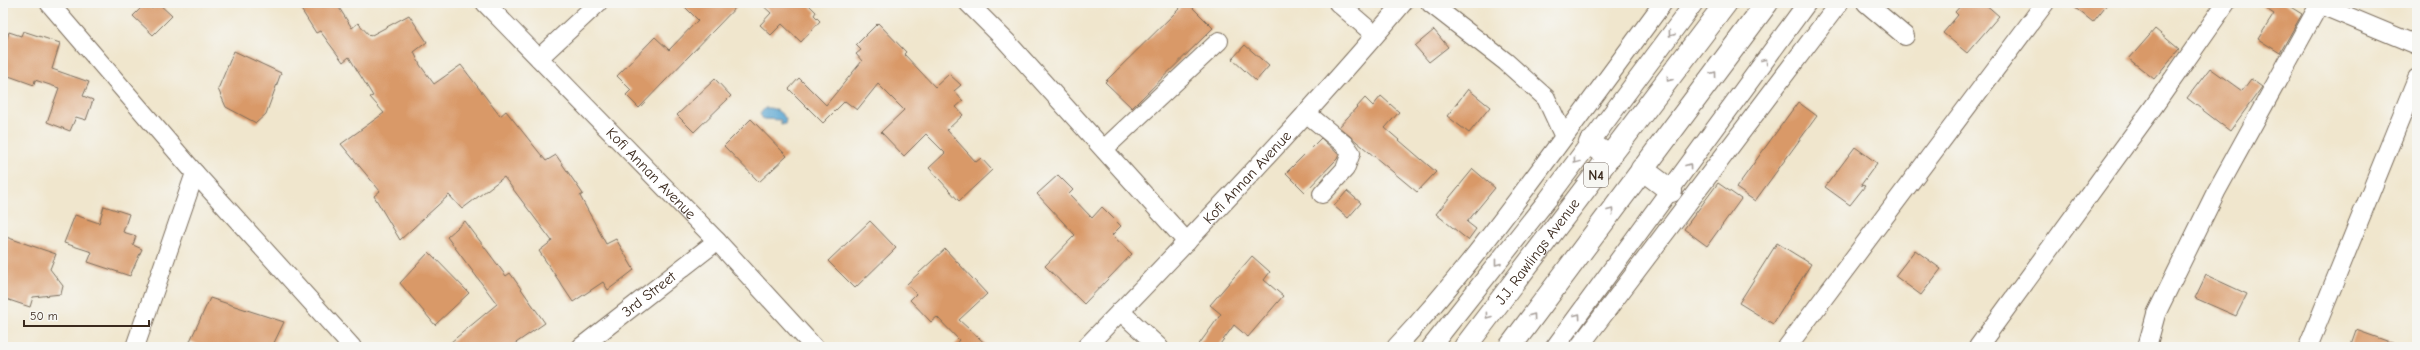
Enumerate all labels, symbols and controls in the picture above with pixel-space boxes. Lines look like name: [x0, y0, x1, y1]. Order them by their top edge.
one-way arrow: [1669, 30, 1676, 37]
one-way arrow: [1760, 58, 1767, 65]
one-way arrow: [1709, 71, 1716, 78]
one-way arrow: [1666, 75, 1673, 82]
street label: Kofi Annan Avenue: [602, 124, 700, 223]
street label: Kofi Annan Avenue: [1199, 127, 1295, 228]
one-way arrow: [1574, 156, 1581, 163]
road number: N4: [1584, 163, 1608, 187]
one-way arrow: [1684, 163, 1692, 170]
street label: J.J. Rawlings Avenue: [1491, 194, 1584, 308]
one-way arrow: [1606, 208, 1614, 215]
one-way arrow: [1494, 259, 1501, 266]
street label: 3rd Street: [618, 267, 680, 321]
scale bar: [24, 302, 149, 328]
text: 50 m: [30, 309, 58, 323]
one-way arrow: [1486, 312, 1493, 319]
one-way arrow: [1529, 313, 1536, 320]
one-way arrow: [1574, 313, 1581, 320]

